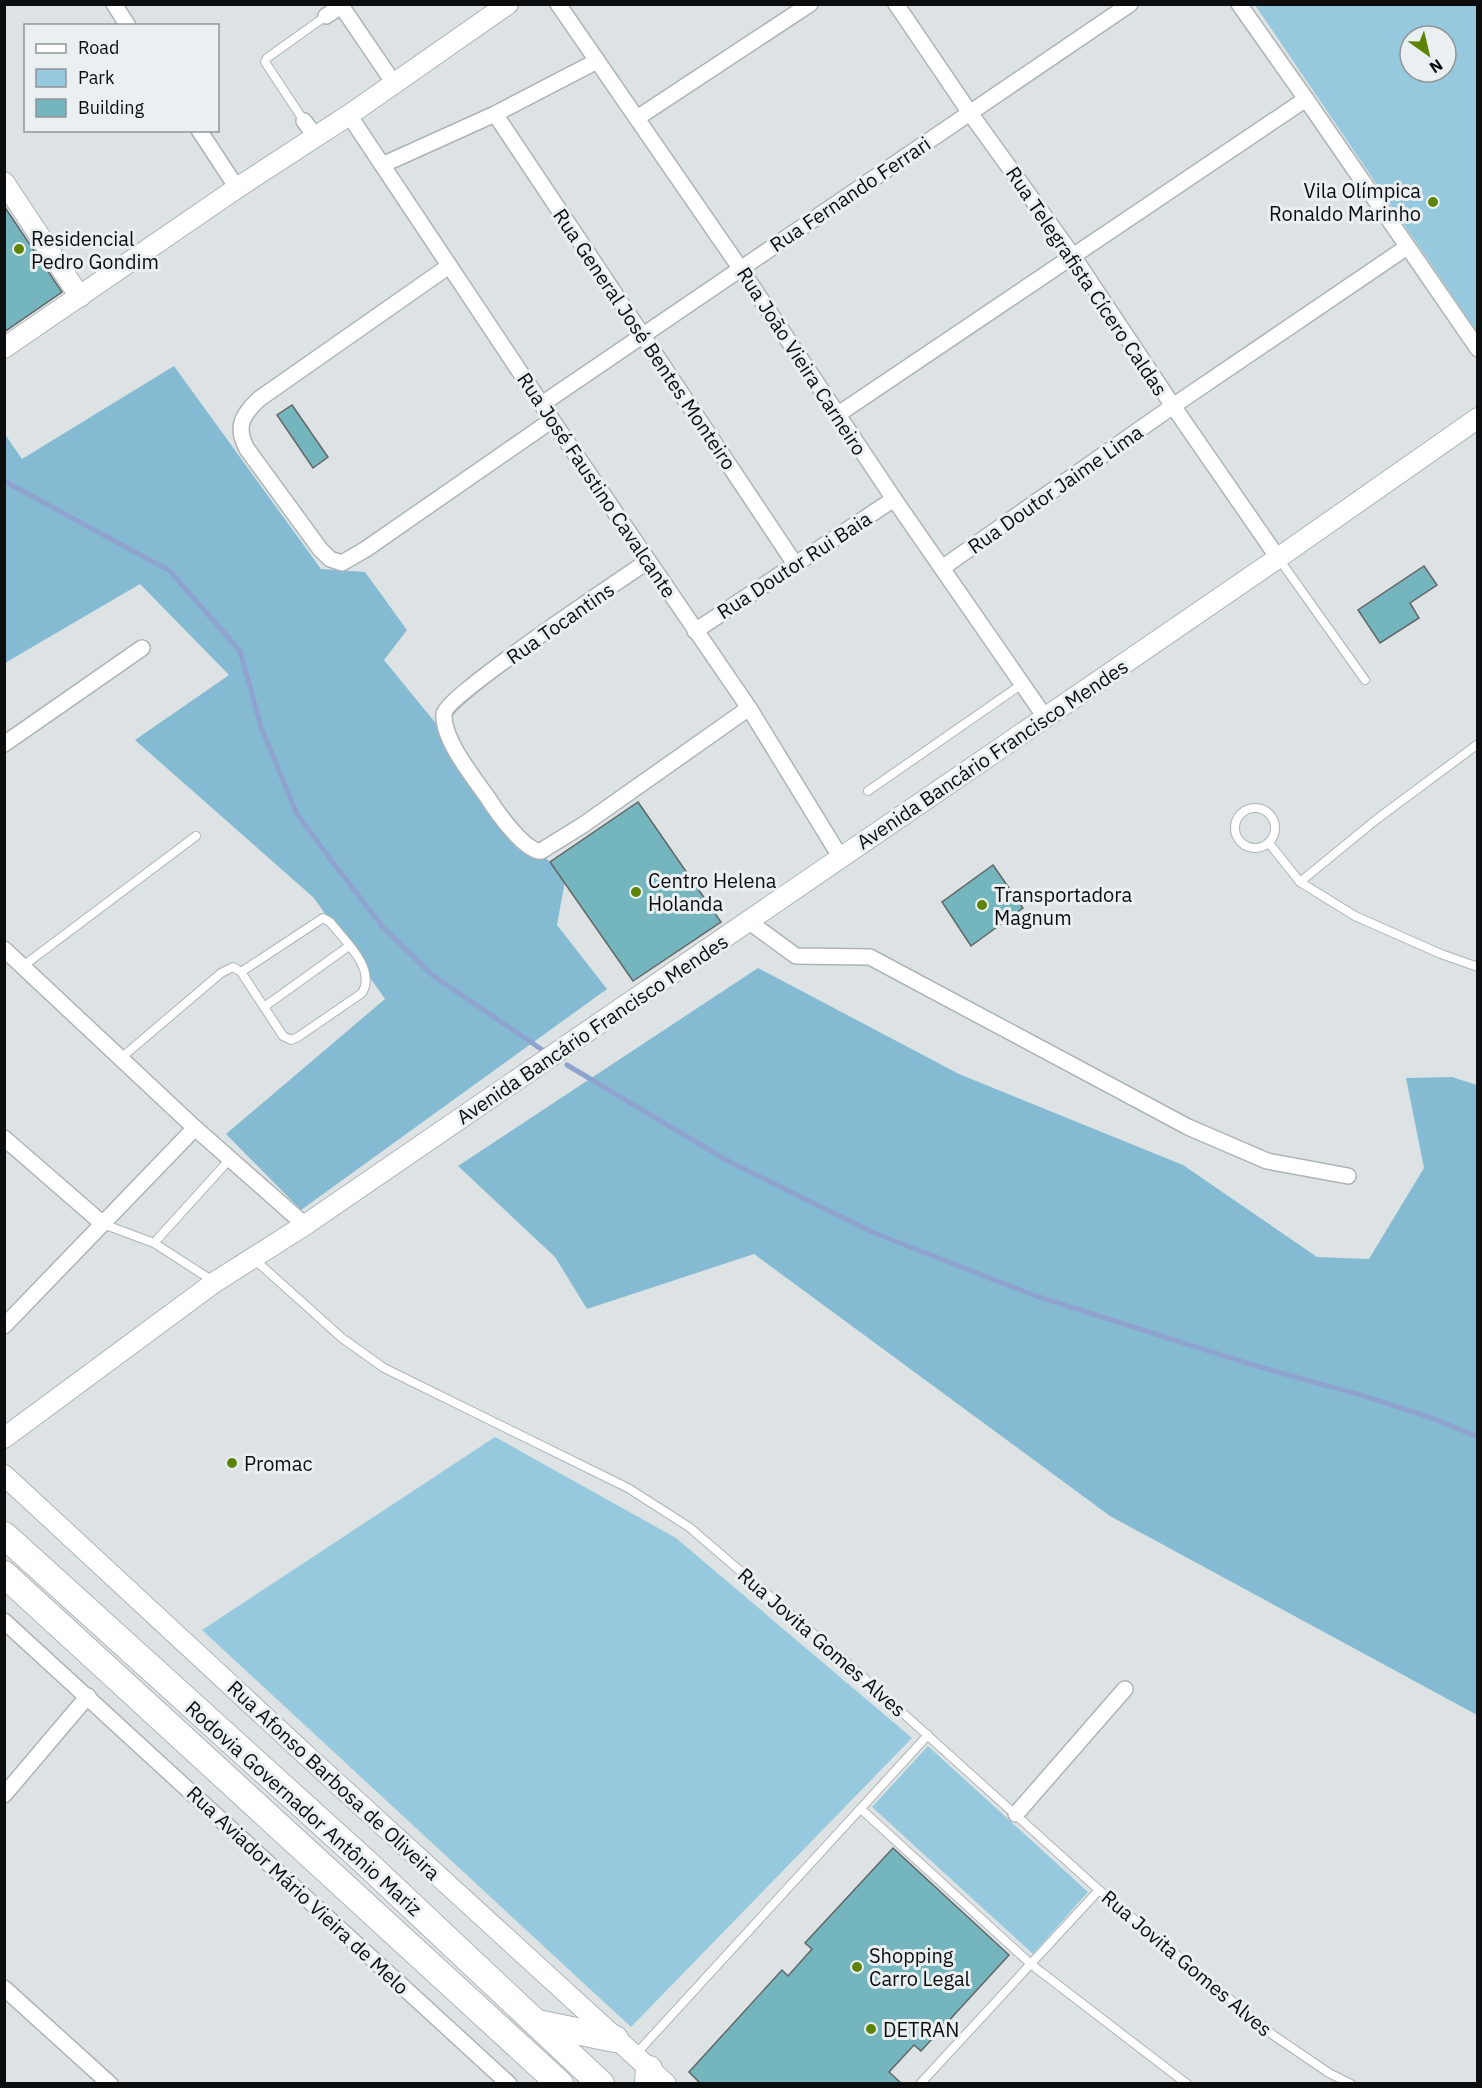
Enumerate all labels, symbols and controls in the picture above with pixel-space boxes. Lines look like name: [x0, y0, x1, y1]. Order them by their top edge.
legend: [24, 24, 219, 132]
north arrow: [1398, 24, 1458, 84]
text: Road: [78, 36, 119, 59]
text: N: [1426, 55, 1447, 78]
text: Park: [78, 66, 115, 89]
text: Building: [78, 96, 145, 119]
street label: Rua Fernando Ferrari: [764, 130, 936, 258]
street label: Rua Telegrafista Cícero Caldas: [1000, 161, 1174, 401]
place label: Vila Olímpica Ronaldo Marinho: [1269, 177, 1421, 227]
marker: Vila Olímpica Ronaldo Marinho: [1426, 195, 1440, 209]
street label: Rua General José Bentes Monteiro: [547, 203, 743, 475]
place label: Residencial Pedro Gondim: [31, 225, 159, 275]
marker: Residencial Pedro Gondim: [12, 242, 26, 256]
street label: Rua João Vieira Carneiro: [731, 262, 873, 460]
street label: Rua José Faustino Cavalcante: [511, 367, 683, 603]
street label: Rua Doutor Jaime Lima: [962, 418, 1148, 560]
street label: Rua Doutor Rui Baia: [712, 505, 877, 625]
street label: Rua Tocantins: [501, 576, 619, 670]
street label: Avenida Bancário Francisco Mendes: [851, 653, 1133, 855]
place label: Centro Helena Holanda: [648, 867, 777, 917]
place label: Transportadora Magnum: [994, 881, 1133, 931]
marker: Centro Helena Holanda: [629, 885, 643, 899]
marker: Transportadora Magnum: [975, 898, 989, 912]
street label: Avenida Bancário Francisco Mendes: [451, 928, 733, 1130]
place label: Promac: [244, 1450, 313, 1477]
marker: Promac: [225, 1456, 239, 1470]
street label: Rua Jovita Gomes Alves: [732, 1561, 912, 1723]
street label: Rua Afonso Barbosa de Oliveira: [222, 1674, 446, 1886]
street label: Rodovia Governador Antônio Mariz: [180, 1694, 428, 1922]
street label: Rua Aviador Mário Vieira de Melo: [181, 1780, 415, 2000]
street label: Rua Jovita Gomes Alves: [1096, 1884, 1278, 2042]
place label: Shopping Carro Legal: [869, 1942, 970, 1992]
marker: Shopping Carro Legal: [850, 1960, 864, 1974]
place label: DETRAN: [883, 2016, 959, 2043]
marker: DETRAN: [864, 2022, 878, 2036]

